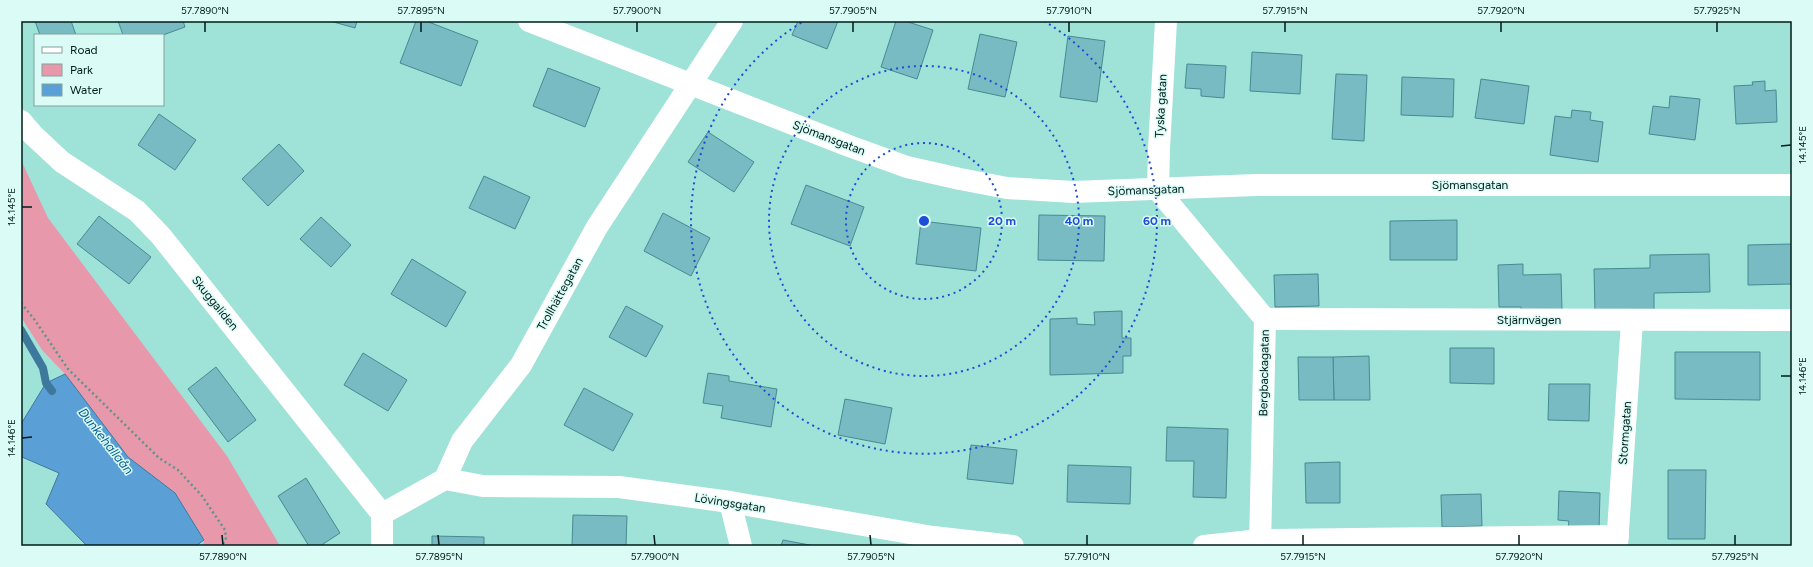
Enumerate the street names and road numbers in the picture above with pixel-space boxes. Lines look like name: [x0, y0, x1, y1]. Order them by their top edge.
street label: Tyska gatan: [1152, 74, 1170, 138]
street label: Sjömansgatan: [791, 118, 868, 158]
street label: Sjömansgatan: [1432, 178, 1509, 192]
street label: Sjömansgatan: [1107, 182, 1185, 198]
street label: Trollhättegatan: [534, 255, 586, 333]
street label: Skuggaliden: [189, 273, 241, 333]
street label: Stjärnvägen: [1497, 313, 1562, 327]
street label: Bergbackagatan: [1256, 329, 1272, 417]
street label: Stormgatan: [1616, 400, 1634, 465]
street label: Lövingsgatan: [693, 490, 767, 516]

